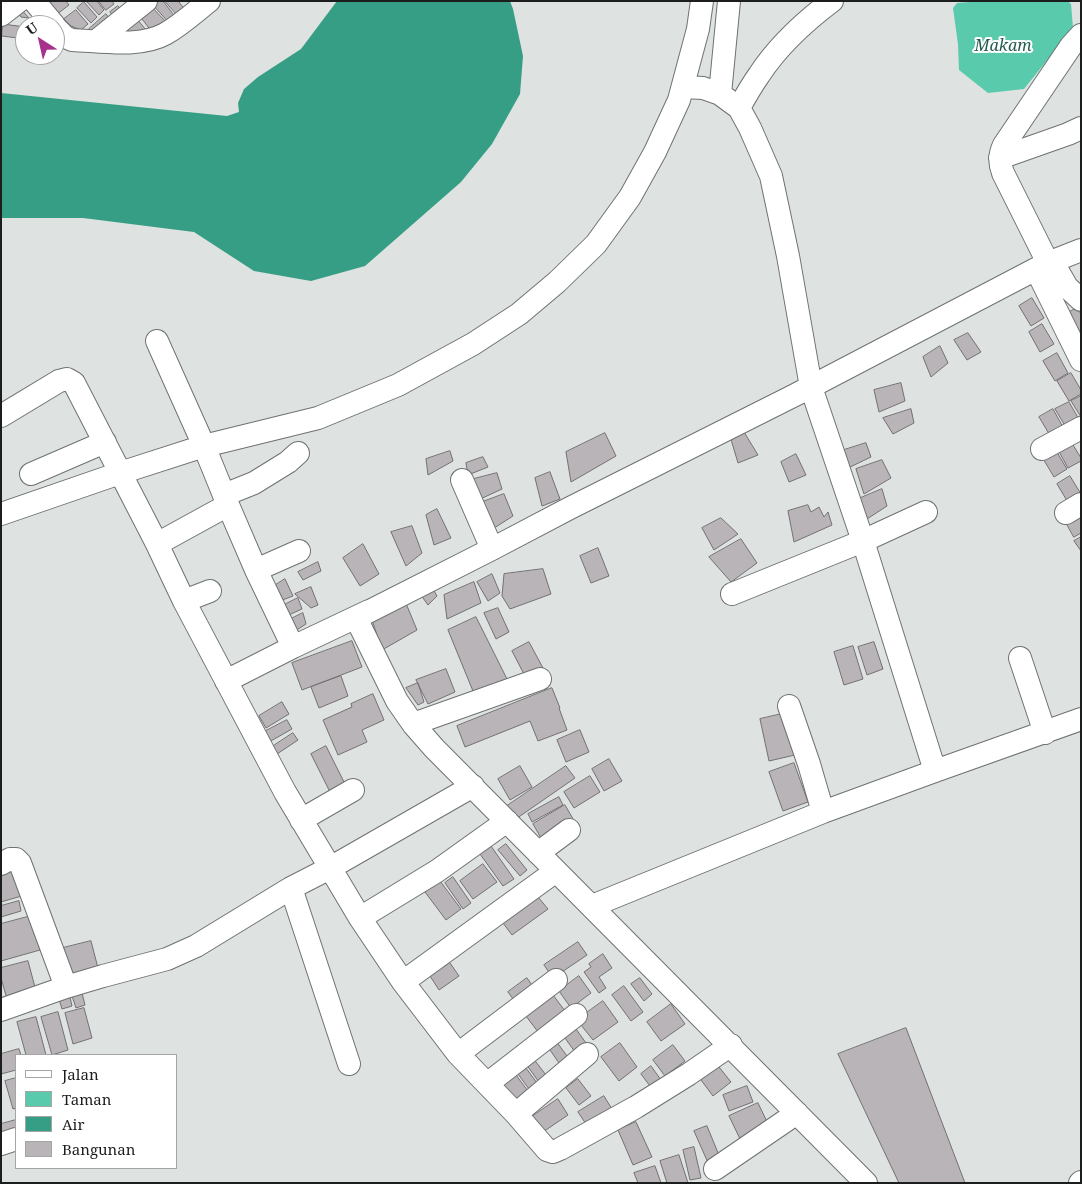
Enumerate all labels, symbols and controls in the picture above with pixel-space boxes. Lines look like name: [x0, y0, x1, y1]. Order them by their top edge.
north arrow: [15, 15, 65, 65]
text: U: [22, 17, 41, 39]
park label: Makam: [975, 36, 1031, 56]
legend: [15, 1054, 178, 1169]
text: Jalan: [62, 1064, 99, 1084]
text: Taman: [62, 1089, 112, 1109]
text: Air: [62, 1114, 84, 1134]
text: Bangunan: [62, 1139, 135, 1159]

